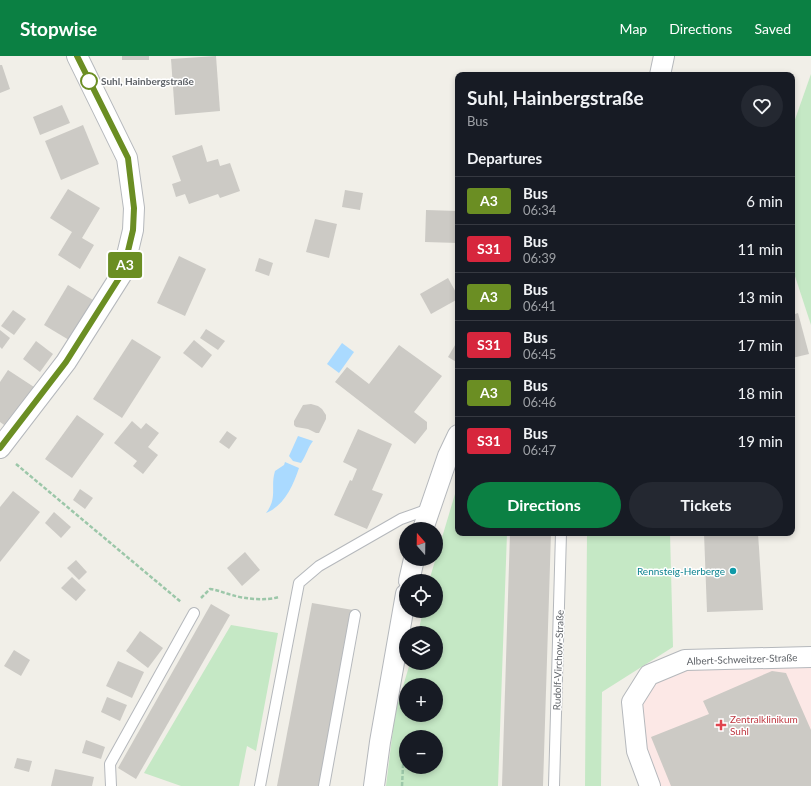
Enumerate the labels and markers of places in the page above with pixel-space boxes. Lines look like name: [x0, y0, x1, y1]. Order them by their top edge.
marker: Suhl, Hainbergstraße: [80, 72, 98, 90]
place label: Suhl, Hainbergstraße: [101, 75, 195, 87]
place label: Rennsteig-Herberge: [637, 565, 725, 577]
marker: Rennsteig-Herberge: [728, 566, 738, 576]
place label: Zentralklinikum Suhl: [730, 713, 798, 737]
marker: Zentralklinikum Suhl: [715, 719, 727, 731]

